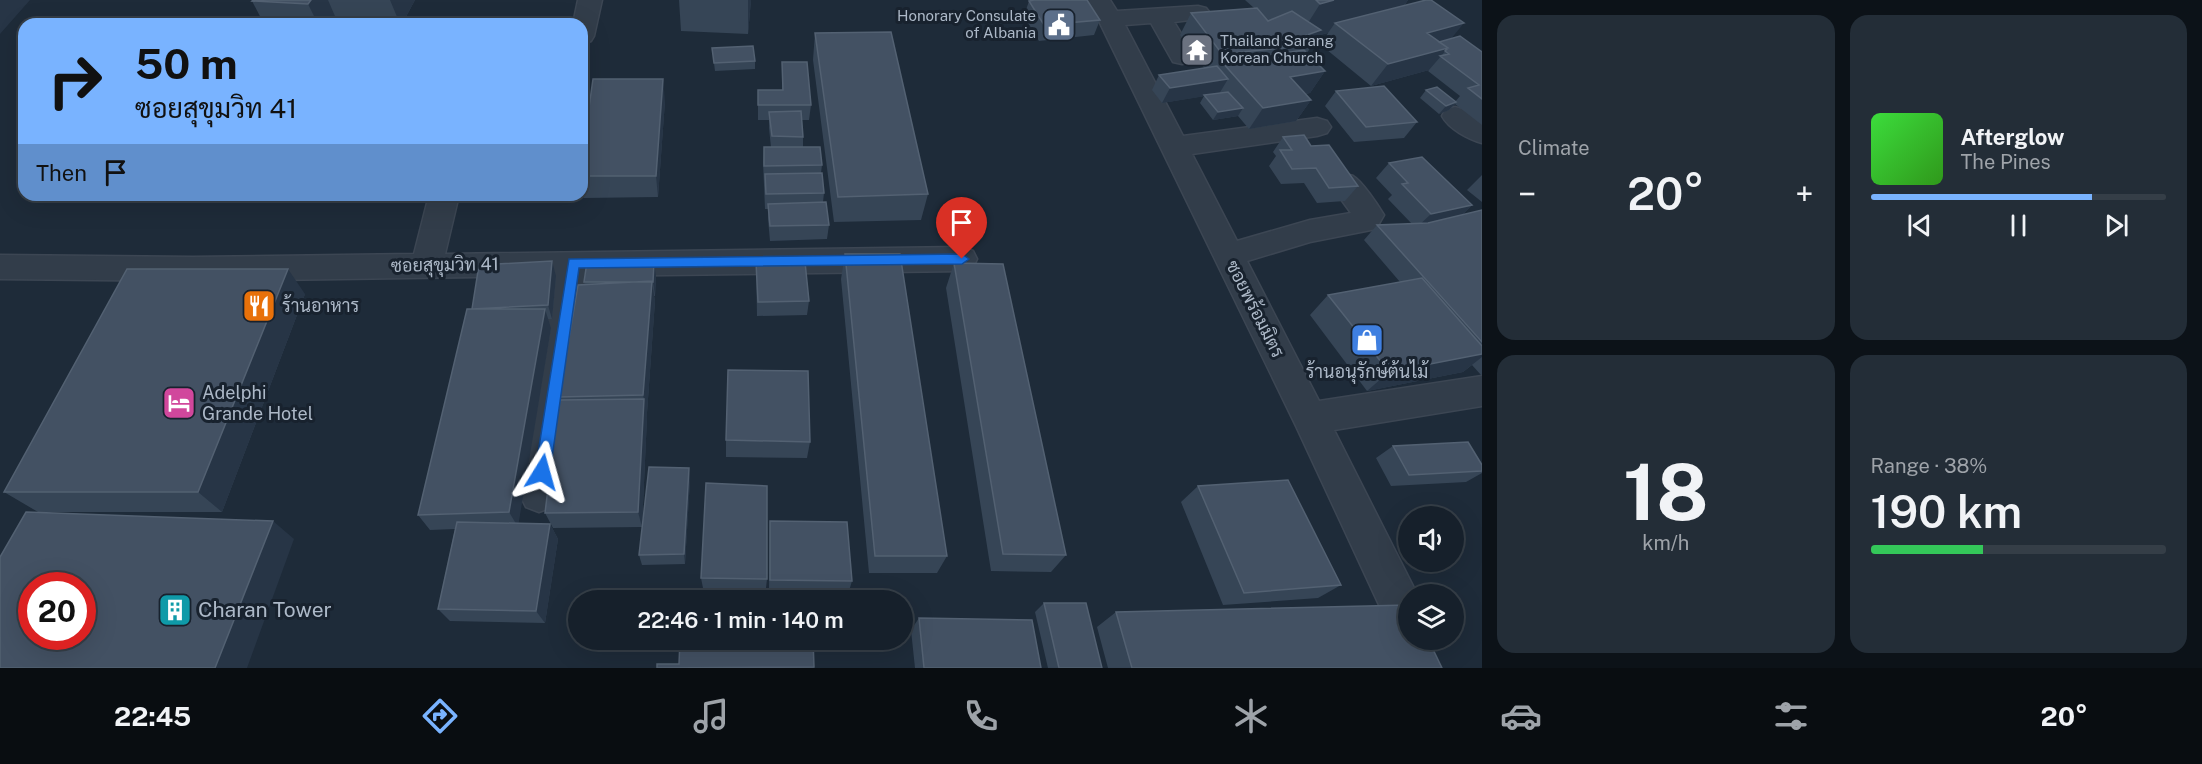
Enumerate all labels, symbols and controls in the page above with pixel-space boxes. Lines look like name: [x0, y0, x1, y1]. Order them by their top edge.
place label: Honorary Consulate of Albania: [897, 7, 1036, 41]
public building icon: Honorary Consulate of Albania: [1041, 7, 1077, 43]
temple icon: Thailand Sarang Korean Church: [1179, 32, 1215, 68]
place label: Thailand Sarang Korean Church: [1220, 32, 1334, 66]
text: 50 m: [135, 39, 238, 88]
icon: right: [36, 42, 114, 120]
text: ซอยสุขุมวิท 41: [135, 92, 297, 124]
text: Afterglow: [1961, 124, 2064, 150]
text: Climate: [1518, 136, 1590, 160]
text: The Pines: [1961, 150, 2051, 174]
icon: arrive: [99, 156, 132, 189]
text: Then: [36, 160, 87, 186]
text: 20°: [1627, 167, 1704, 220]
text: −: [1518, 175, 1536, 213]
text: +: [1795, 175, 1813, 213]
pin: [936, 197, 987, 259]
icon: arrive: [945, 206, 978, 239]
icon: previous: [1903, 209, 1936, 242]
icon: pause: [2002, 209, 2035, 242]
icon: next: [2100, 209, 2133, 242]
street label: ซอยสุขุมวิท 41: [391, 253, 499, 278]
street label: ซอยพร้อมมิตร: [1222, 256, 1290, 361]
restaurant icon: ร้านอาหาร: [241, 288, 277, 324]
place label: ร้านอาหาร: [282, 294, 359, 316]
shop icon: ร้านอนุรักษ์ต้นไม้: [1349, 322, 1385, 358]
place label: ร้านอนุรักษ์ต้นไม้: [1306, 359, 1429, 384]
place label: Adelphi Grande Hotel: [202, 382, 313, 424]
hotel icon: Adelphi Grande Hotel: [161, 385, 197, 421]
position arrow: [510, 440, 574, 504]
text: 18: [1623, 446, 1709, 538]
text: Range · 38%: [1871, 454, 1987, 478]
text: 190 km: [1871, 485, 2022, 538]
map controls: [1398, 506, 1464, 650]
button: sound: [1398, 506, 1464, 572]
text: km/h: [1642, 531, 1689, 555]
speed limit sign: 20: [18, 572, 96, 650]
button: layers: [1398, 584, 1464, 650]
building icon: Charan Tower: [157, 592, 193, 628]
place label: Charan Tower: [198, 597, 332, 622]
text: 22:46 · 1 min · 140 m: [637, 607, 844, 633]
icon: directions: [419, 695, 461, 737]
icon: music: [690, 695, 732, 737]
icon: phone: [960, 695, 1002, 737]
icon: climate: [1230, 695, 1272, 737]
icon: car: [1500, 695, 1542, 737]
icon: filters: [1770, 695, 1812, 737]
text: 22:45: [114, 700, 191, 732]
text: 20°: [2041, 700, 2088, 732]

